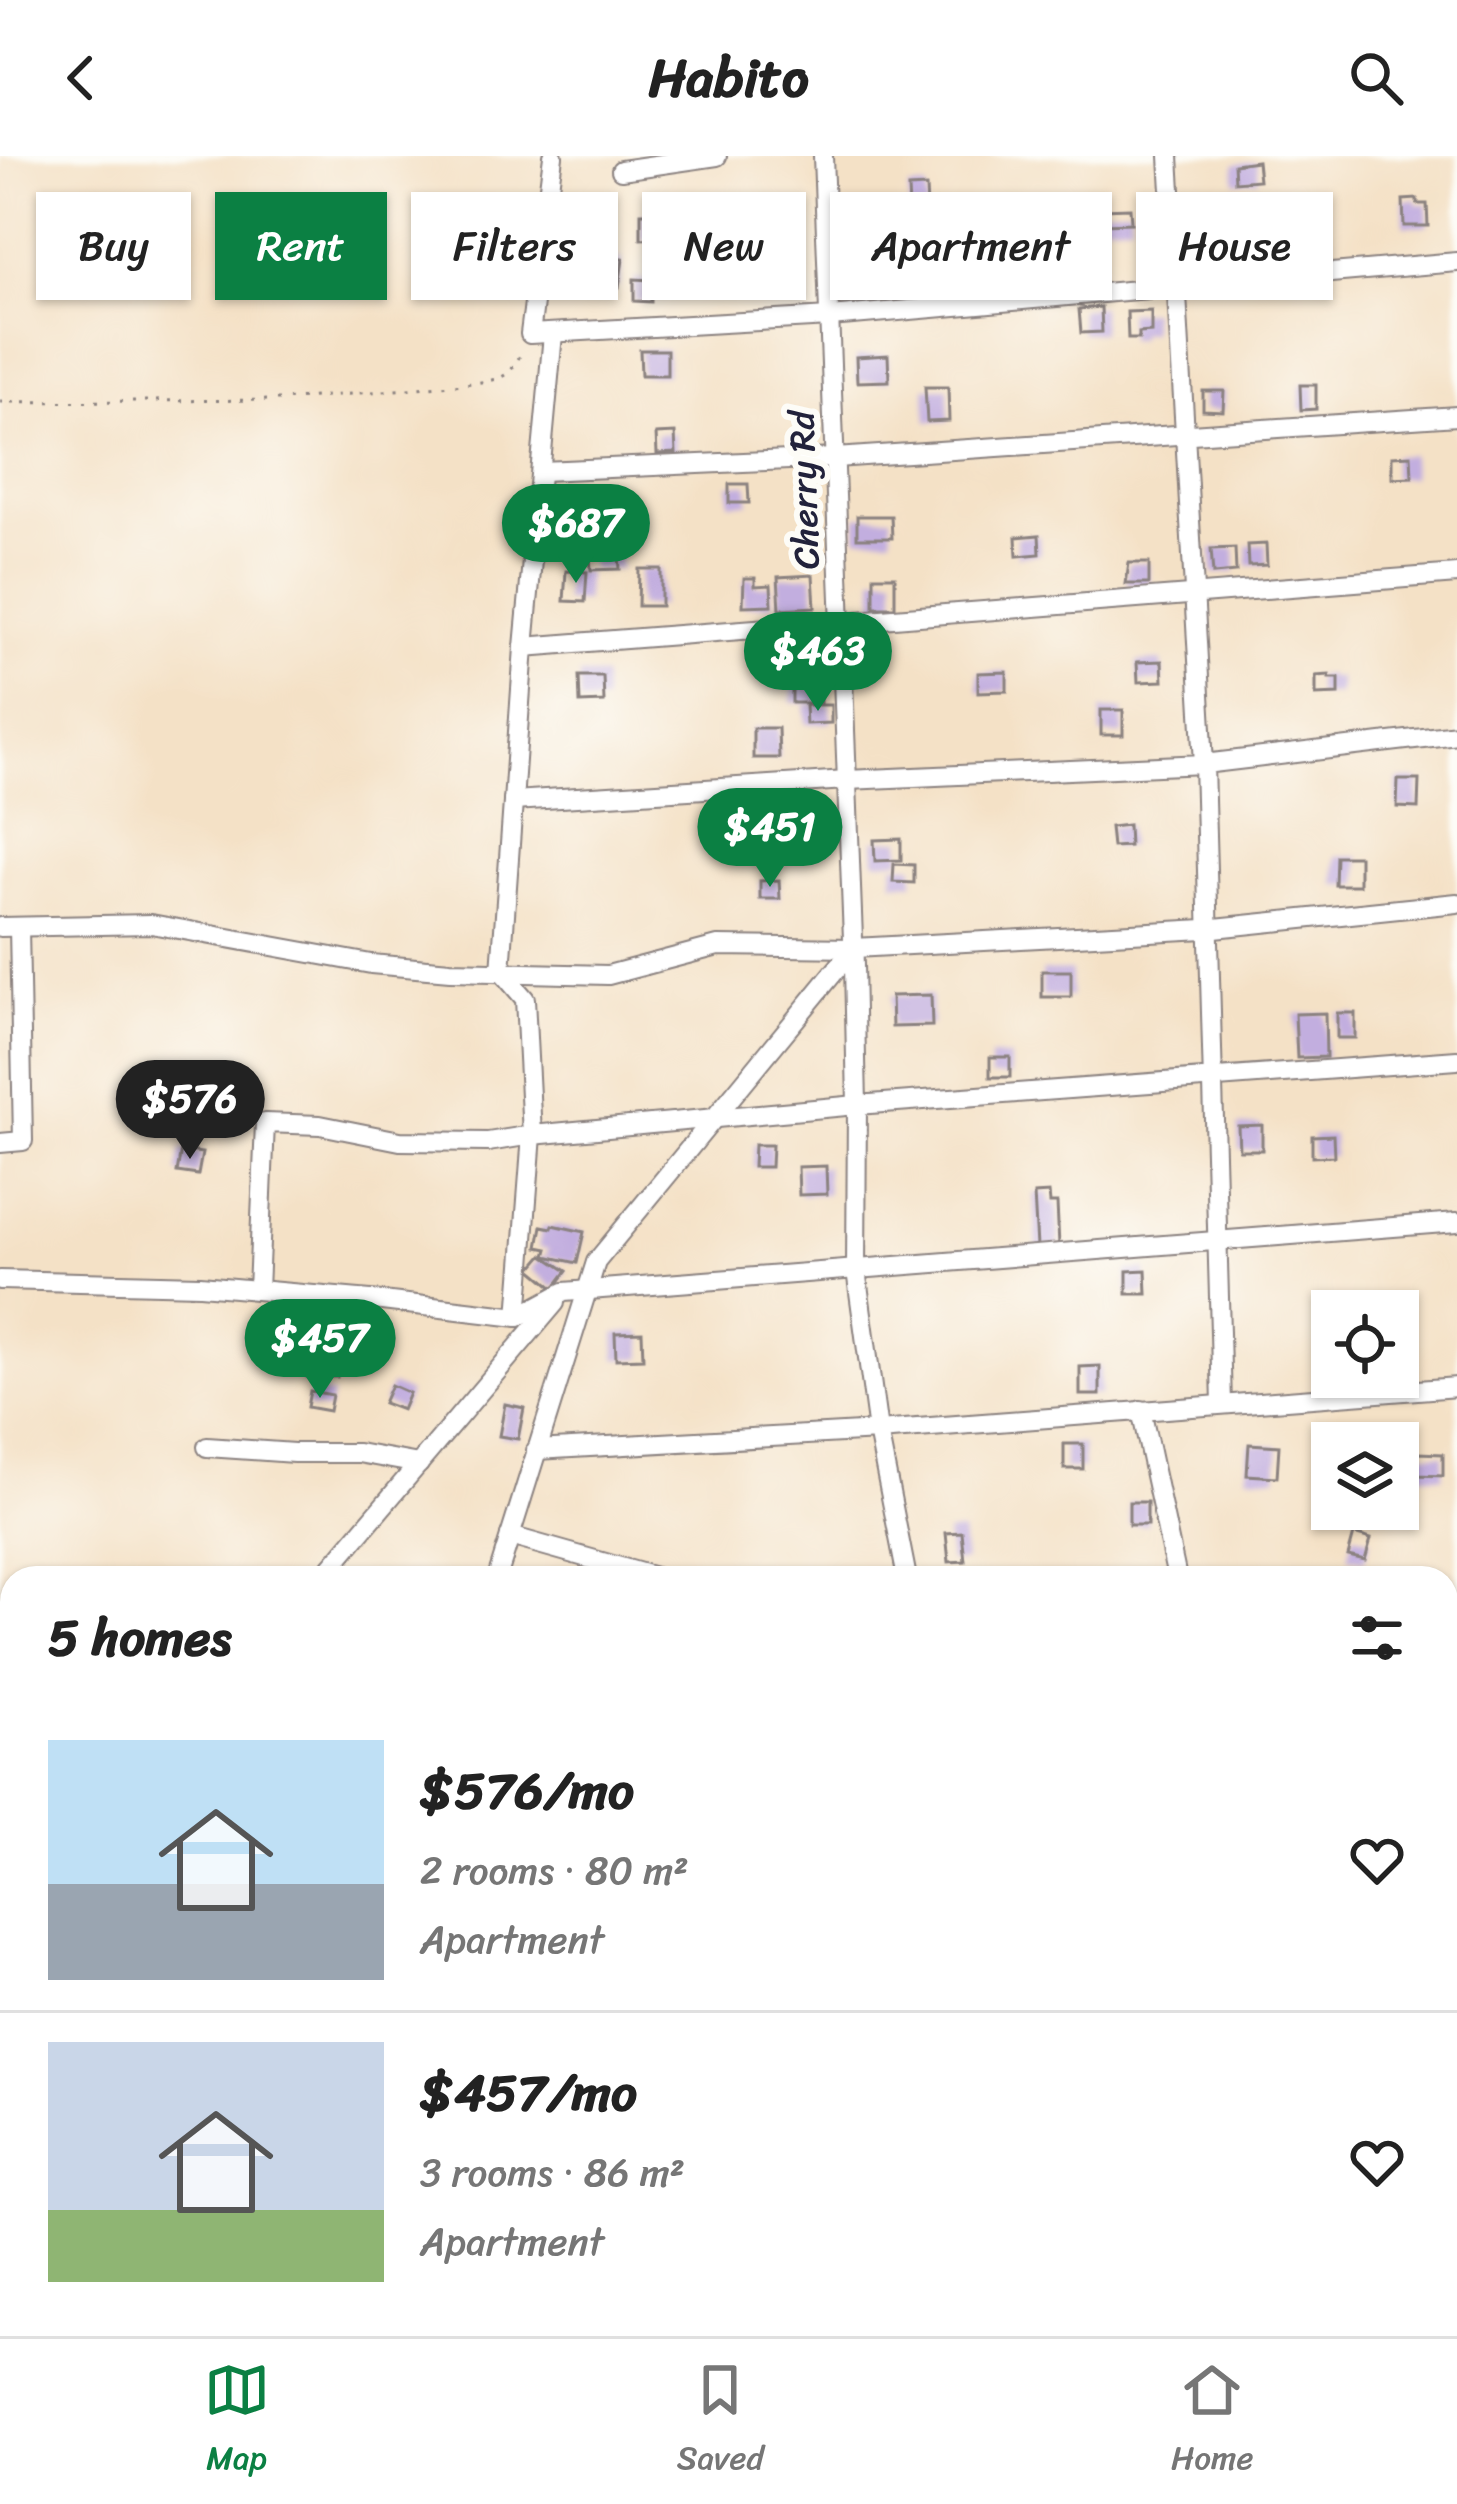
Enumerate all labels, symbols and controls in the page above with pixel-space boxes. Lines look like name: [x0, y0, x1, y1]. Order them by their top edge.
text: Habito: [648, 30, 809, 126]
icon: back: [48, 45, 114, 111]
icon: search: [1343, 45, 1409, 111]
chip: Buy: [36, 192, 191, 300]
chip: Rent: [215, 192, 387, 300]
chip: Filters: [411, 192, 618, 300]
chip: New: [642, 192, 806, 300]
chip: Apartment: [830, 192, 1112, 300]
chip: House: [1136, 192, 1333, 300]
street label: Cherry Rd: [769, 408, 839, 570]
pin: $687: [505, 484, 647, 586]
text: $687: [529, 488, 623, 557]
pin: $463: [747, 612, 889, 714]
text: $463: [771, 616, 865, 685]
pin: $451: [699, 788, 841, 890]
text: $451: [724, 792, 816, 861]
pin: $576: [119, 1060, 261, 1162]
text: $576: [143, 1064, 237, 1133]
map controls: [1311, 1290, 1419, 1530]
button: locate: [1311, 1290, 1419, 1398]
pin: $457: [249, 1299, 391, 1401]
text: $457: [272, 1303, 368, 1372]
button: layers: [1311, 1422, 1419, 1530]
text: 5 homes: [48, 1593, 231, 1683]
icon: filters: [1344, 1605, 1410, 1671]
text: $576/mo: [420, 1746, 634, 1836]
icon: home: [144, 1788, 288, 1932]
icon: heart: [1344, 1827, 1410, 1893]
text: 2 rooms · 80 m²: [420, 1836, 689, 1905]
text: Apartment: [420, 1905, 604, 1974]
text: $457/mo: [420, 2048, 637, 2138]
icon: home: [144, 2090, 288, 2234]
icon: heart: [1344, 2129, 1410, 2195]
text: 3 rooms · 86 m²: [420, 2138, 685, 2207]
text: Apartment: [420, 2207, 604, 2276]
tab: Map: [204, 2357, 270, 2487]
tab: Saved: [677, 2357, 764, 2487]
tab: Home: [1171, 2357, 1253, 2487]

